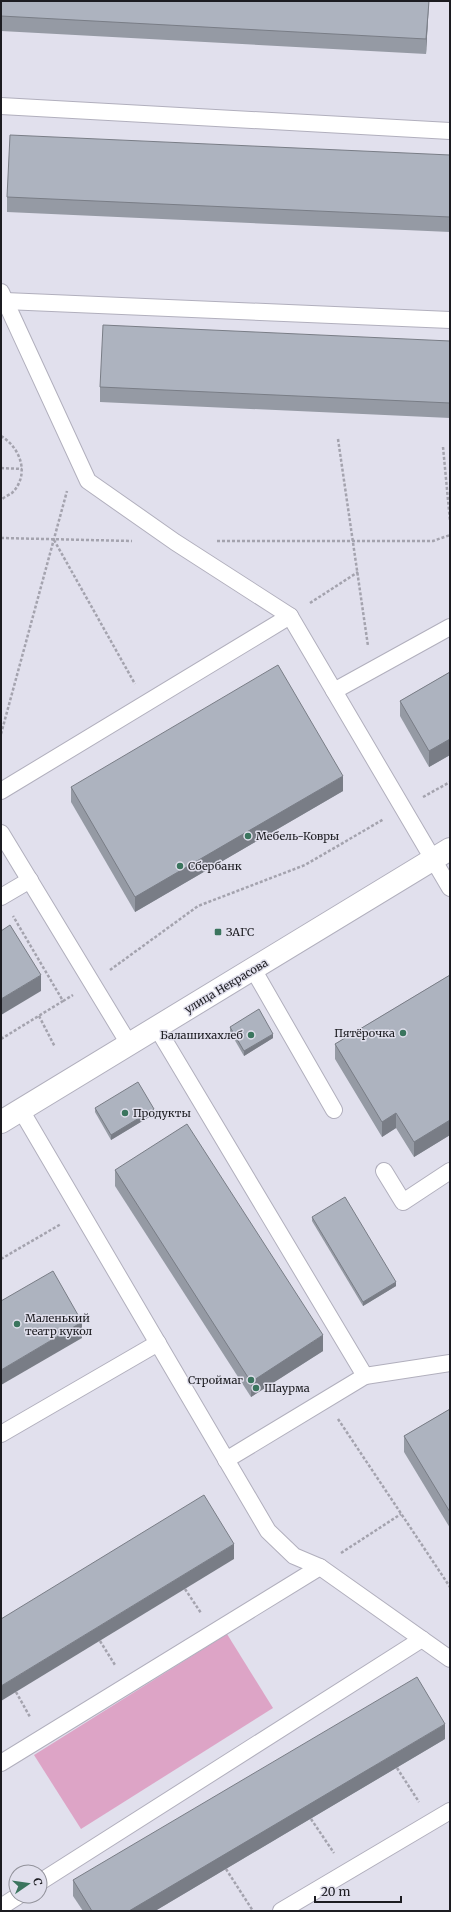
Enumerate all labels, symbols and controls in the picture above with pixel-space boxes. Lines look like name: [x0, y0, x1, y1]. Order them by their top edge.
place label: Мебель-Ковры: [256, 829, 340, 843]
marker: Мебель-Ковры: [243, 831, 253, 841]
place label: Сбербанк: [188, 859, 242, 873]
marker: Сбербанк: [175, 861, 185, 871]
place label: ЗАГС: [226, 925, 254, 939]
marker: ЗАГС: [213, 927, 223, 937]
street label: улица Некрасова: [182, 956, 270, 1016]
place label: Пятёрочка: [334, 1026, 395, 1040]
place label: Балашихахлеб: [160, 1028, 244, 1042]
marker: Пятёрочка: [398, 1028, 408, 1038]
marker: Балашихахлеб: [246, 1030, 256, 1040]
place label: Продукты: [133, 1106, 191, 1120]
marker: Продукты: [120, 1108, 130, 1118]
place label: Маленький театр кукол: [25, 1311, 93, 1338]
marker: Маленький театр кукол: [12, 1319, 22, 1329]
place label: Строймаг: [188, 1373, 243, 1387]
marker: Строймаг: [246, 1375, 256, 1385]
place label: Шаурма: [264, 1381, 310, 1395]
marker: Шаурма: [251, 1383, 261, 1393]
north arrow: [8, 1864, 48, 1904]
text: С: [30, 1877, 45, 1887]
scale bar: [315, 1878, 401, 1904]
text: 20 m: [321, 1884, 350, 1899]

